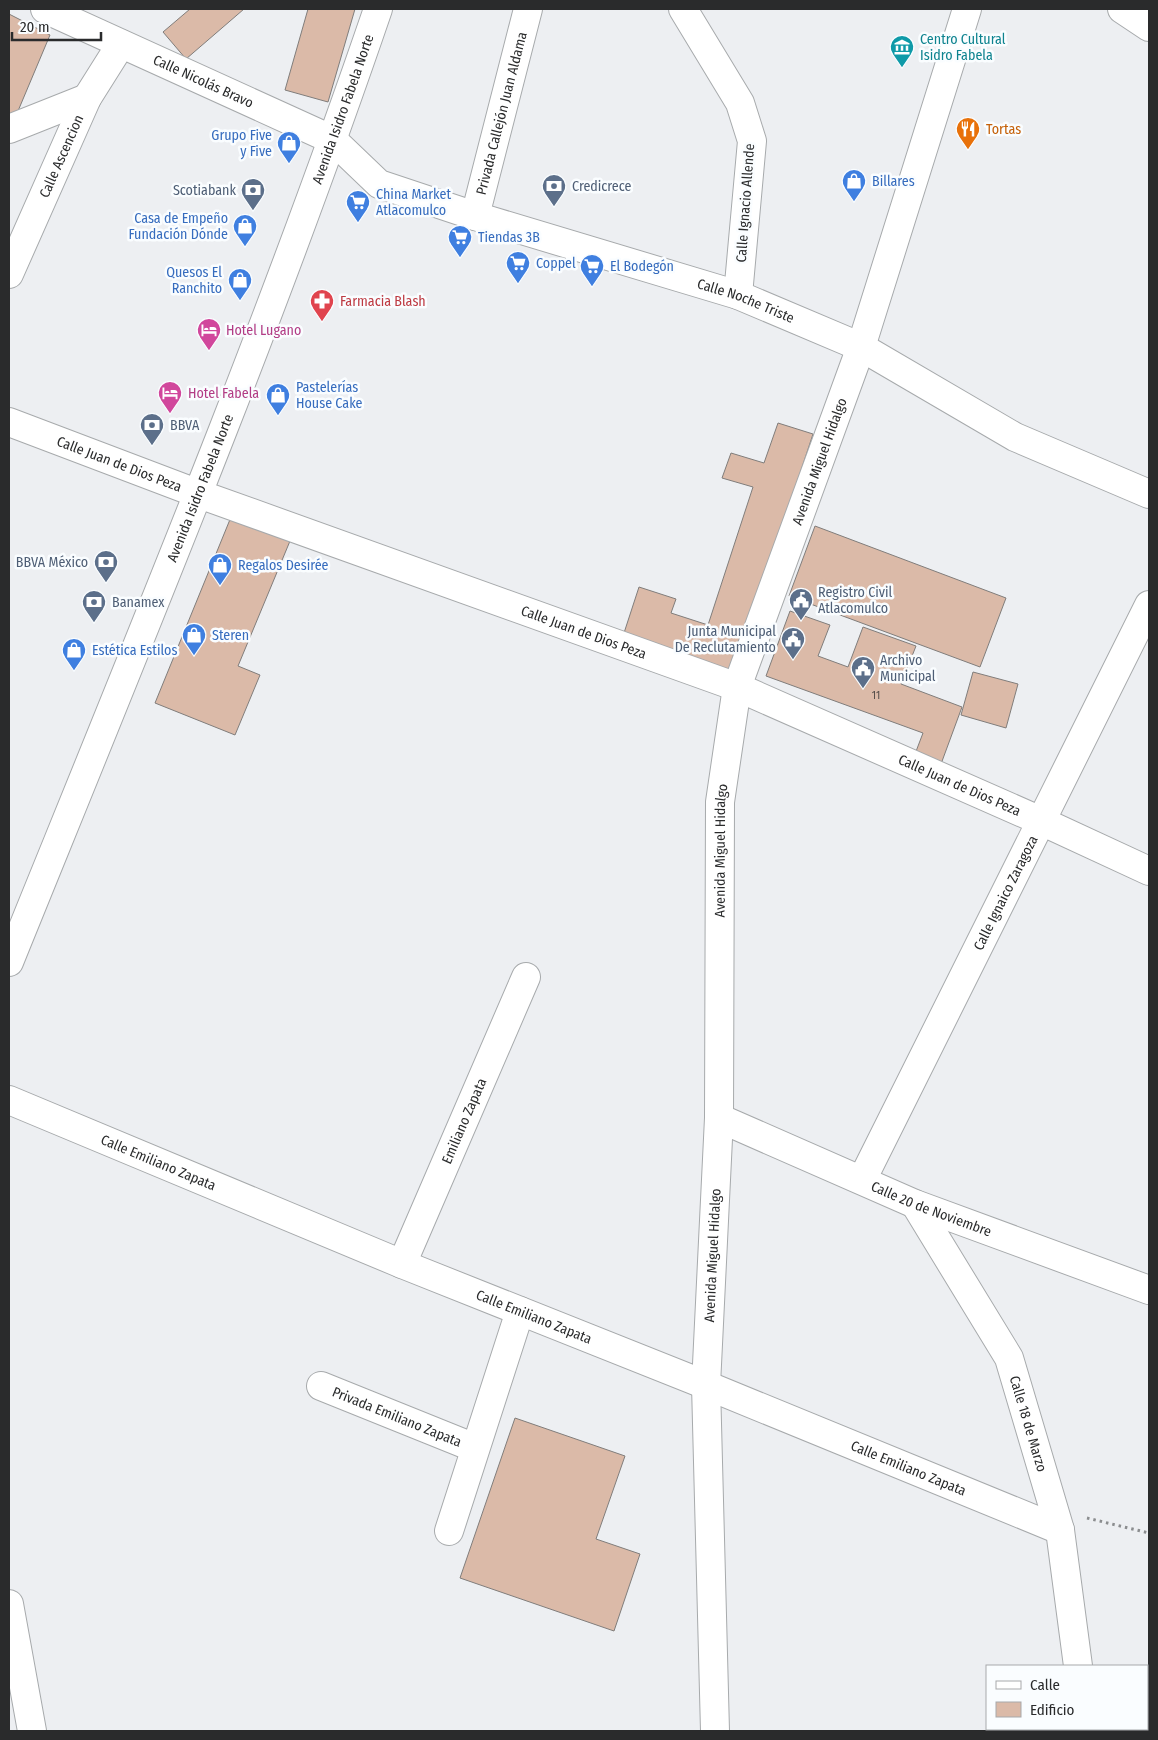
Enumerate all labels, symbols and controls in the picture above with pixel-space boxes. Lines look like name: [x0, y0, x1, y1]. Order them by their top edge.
scale bar: [12, 10, 101, 42]
text: 20 m: [20, 18, 50, 36]
street label: Privada Callejón Juan Aldama: [473, 30, 531, 197]
place label: Centro Cultural Isidro Fabela: [920, 31, 1006, 64]
street label: Avenida Isidro Fabela Norte: [309, 32, 378, 186]
museum icon: Centro Cultural Isidro Fabela: [889, 34, 915, 68]
street label: Calle Nicolás Bravo: [150, 51, 256, 112]
street label: Calle Ascencion: [36, 112, 88, 200]
restaurant icon: Tortas: [955, 116, 981, 150]
place label: Tortas: [986, 121, 1021, 138]
place label: Grupo Five y Five: [211, 127, 272, 160]
shop icon: Grupo Five y Five: [276, 130, 302, 164]
street label: Calle Ignacio Allende: [733, 143, 758, 263]
shop icon: Billares: [841, 168, 867, 202]
bank icon: Credicrece: [541, 173, 567, 207]
place label: Billares: [872, 173, 915, 190]
bank icon: Scotiabank: [240, 177, 266, 211]
place label: Credicrece: [572, 178, 631, 195]
place label: Scotiabank: [173, 182, 236, 199]
place label: China Market Atlacomulco: [376, 186, 451, 219]
supermarket icon: China Market Atlacomulco: [345, 189, 371, 223]
place label: Casa de Empeño Fundación Dónde: [128, 210, 228, 243]
shop icon: Casa de Empeño Fundación Dónde: [232, 213, 258, 247]
supermarket icon: Tiendas 3B: [447, 224, 473, 258]
place label: Tiendas 3B: [478, 229, 540, 246]
supermarket icon: Coppel: [505, 250, 531, 284]
supermarket icon: El Bodegón: [579, 253, 605, 287]
place label: Coppel: [536, 255, 576, 272]
place label: El Bodegón: [610, 258, 674, 275]
place label: Quesos El Ranchito: [166, 264, 222, 297]
shop icon: Quesos El Ranchito: [227, 267, 253, 301]
street label: Calle Noche Triste: [695, 275, 797, 327]
pharmacy icon: Farmacia Blash: [309, 288, 335, 322]
place label: Farmacia Blash: [340, 293, 426, 310]
hotel icon: Hotel Lugano: [196, 317, 222, 351]
place label: Hotel Lugano: [226, 322, 301, 339]
place label: Pastelerías House Cake: [296, 379, 363, 412]
hotel icon: Hotel Fabela: [157, 380, 183, 414]
shop icon: Pastelerías House Cake: [265, 382, 291, 416]
place label: Hotel Fabela: [188, 385, 259, 402]
street label: Avenida Miguel Hidalgo: [789, 396, 851, 527]
bank icon: BBVA: [139, 412, 165, 446]
street label: Avenida Isidro Fabela Norte: [164, 412, 237, 565]
place label: BBVA: [170, 417, 200, 434]
street label: Calle Juan de Dios Peza: [54, 433, 184, 496]
bank icon: BBVA México: [93, 549, 119, 583]
shop icon: Regalos Desirée: [207, 552, 233, 586]
place label: BBVA México: [16, 554, 88, 571]
place label: Regalos Desirée: [238, 557, 329, 574]
place label: Registro Civil Atlacomulco: [818, 584, 893, 617]
public building icon: Registro Civil Atlacomulco: [788, 587, 814, 621]
bank icon: Banamex: [81, 589, 107, 623]
place label: Banamex: [112, 594, 165, 611]
street label: Calle Juan de Dios Peza: [519, 602, 649, 663]
shop icon: Steren: [181, 622, 207, 656]
place label: Junta Municipal De Reclutamiento: [675, 623, 776, 656]
public building icon: Junta Municipal De Reclutamiento: [780, 626, 806, 660]
place label: Steren: [212, 627, 249, 644]
shop icon: Estética Estilos: [61, 637, 87, 671]
place label: Estética Estilos: [92, 642, 177, 659]
place label: Archivo Municipal: [880, 652, 936, 685]
public building icon: Archivo Municipal: [850, 655, 876, 689]
house number: 11: [872, 689, 880, 702]
street label: Calle Juan de Dios Peza: [896, 751, 1023, 820]
street label: Avenida Miguel Hidalgo: [712, 782, 732, 917]
street label: Calle Ignaico Zaragoza: [970, 833, 1042, 953]
street label: Emiliano Zapata: [438, 1075, 490, 1166]
street label: Calle Emiliano Zapata: [98, 1131, 218, 1194]
street label: Calle 20 de Noviembre: [868, 1178, 994, 1240]
street label: Avenida Miguel Hidalgo: [701, 1188, 725, 1323]
street label: Calle Emiliano Zapata: [474, 1286, 594, 1348]
street label: Calle 18 de Marzo: [1006, 1374, 1050, 1474]
street label: Privada Emiliano Zapata: [330, 1383, 464, 1451]
street label: Calle Emiliano Zapata: [848, 1437, 969, 1500]
legend: [986, 1665, 1148, 1730]
text: Calle: [1030, 1676, 1060, 1694]
text: Edificio: [1030, 1701, 1075, 1719]

